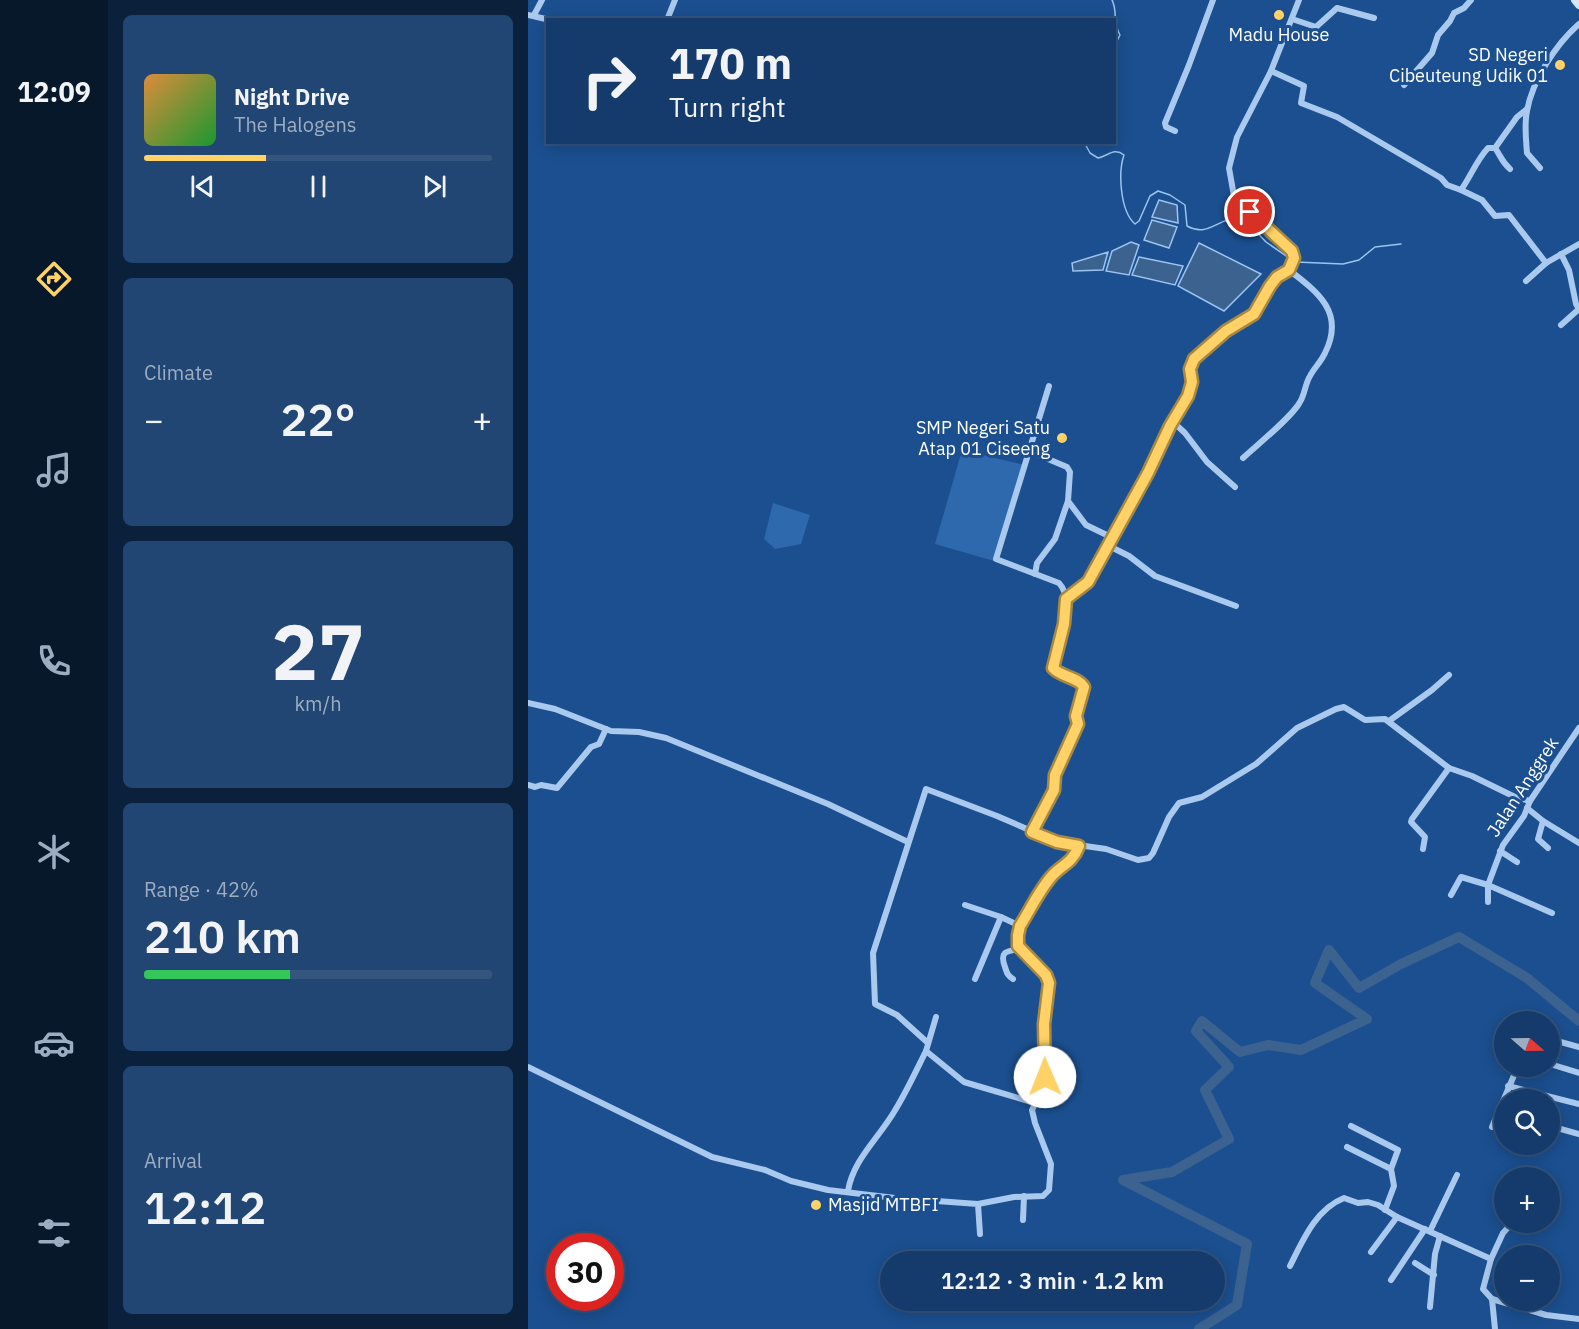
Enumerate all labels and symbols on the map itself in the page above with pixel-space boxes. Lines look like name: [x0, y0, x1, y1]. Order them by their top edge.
marker: Madu House: [1272, 8, 1286, 22]
place label: Madu House: [1229, 23, 1330, 46]
place label: SD Negeri Cibeuteung Udik 01: [1389, 43, 1548, 87]
marker: SD Negeri Cibeuteung Udik 01: [1553, 58, 1567, 72]
pin: [1224, 186, 1275, 237]
place label: SMP Negeri Satu Atap 01 Ciseeng: [916, 416, 1050, 460]
marker: SMP Negeri Satu Atap 01 Ciseeng: [1055, 431, 1069, 445]
street label: Jalan Anggrek: [1482, 732, 1564, 841]
north arrow: [1494, 1011, 1560, 1077]
position arrow: [1013, 1045, 1077, 1109]
place label: Masjid MTBFI: [828, 1193, 939, 1216]
marker: Masjid MTBFI: [809, 1198, 823, 1212]
speed limit sign: 30: [546, 1233, 624, 1311]

